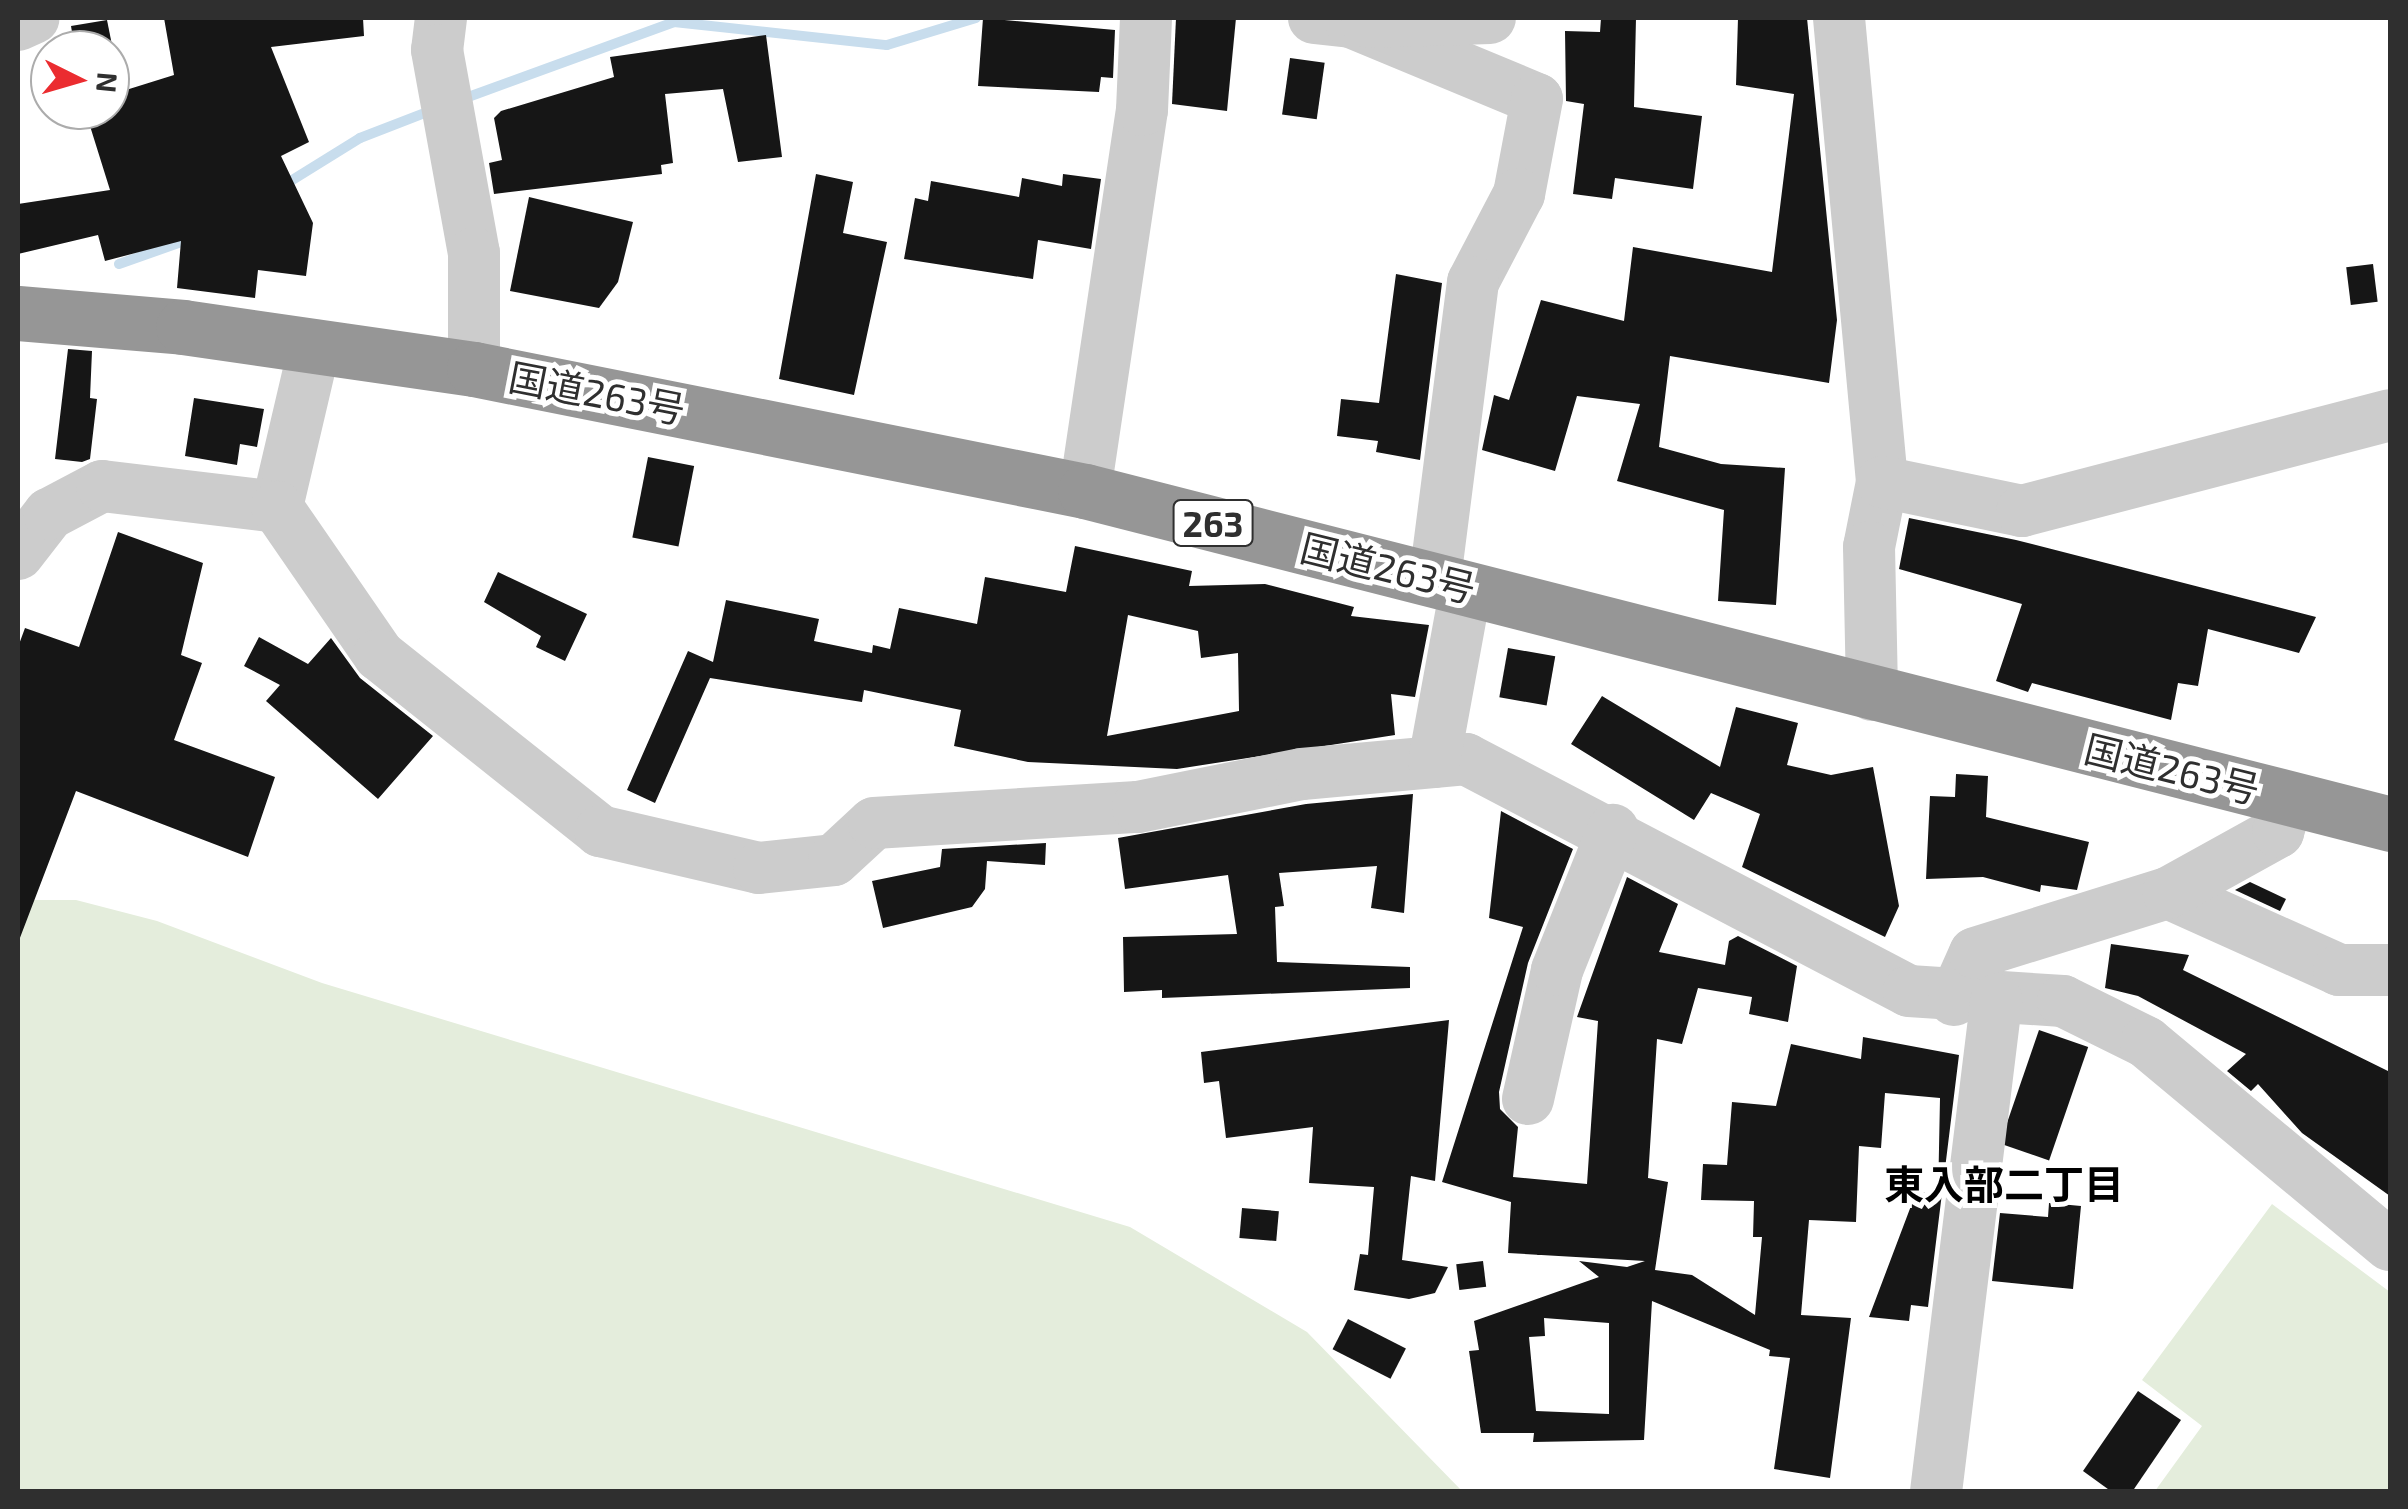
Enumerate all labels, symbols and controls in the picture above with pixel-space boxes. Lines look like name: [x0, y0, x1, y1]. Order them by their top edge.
north arrow: [30, 30, 130, 130]
text: N: [90, 71, 126, 94]
street label: 国道263号: [505, 354, 689, 432]
road number: 263: [1170, 493, 1256, 553]
street label: 国道263号: [1296, 524, 1480, 612]
street label: 国道263号: [2080, 725, 2264, 813]
district label: 東入部二丁目: [1884, 1159, 2124, 1207]

